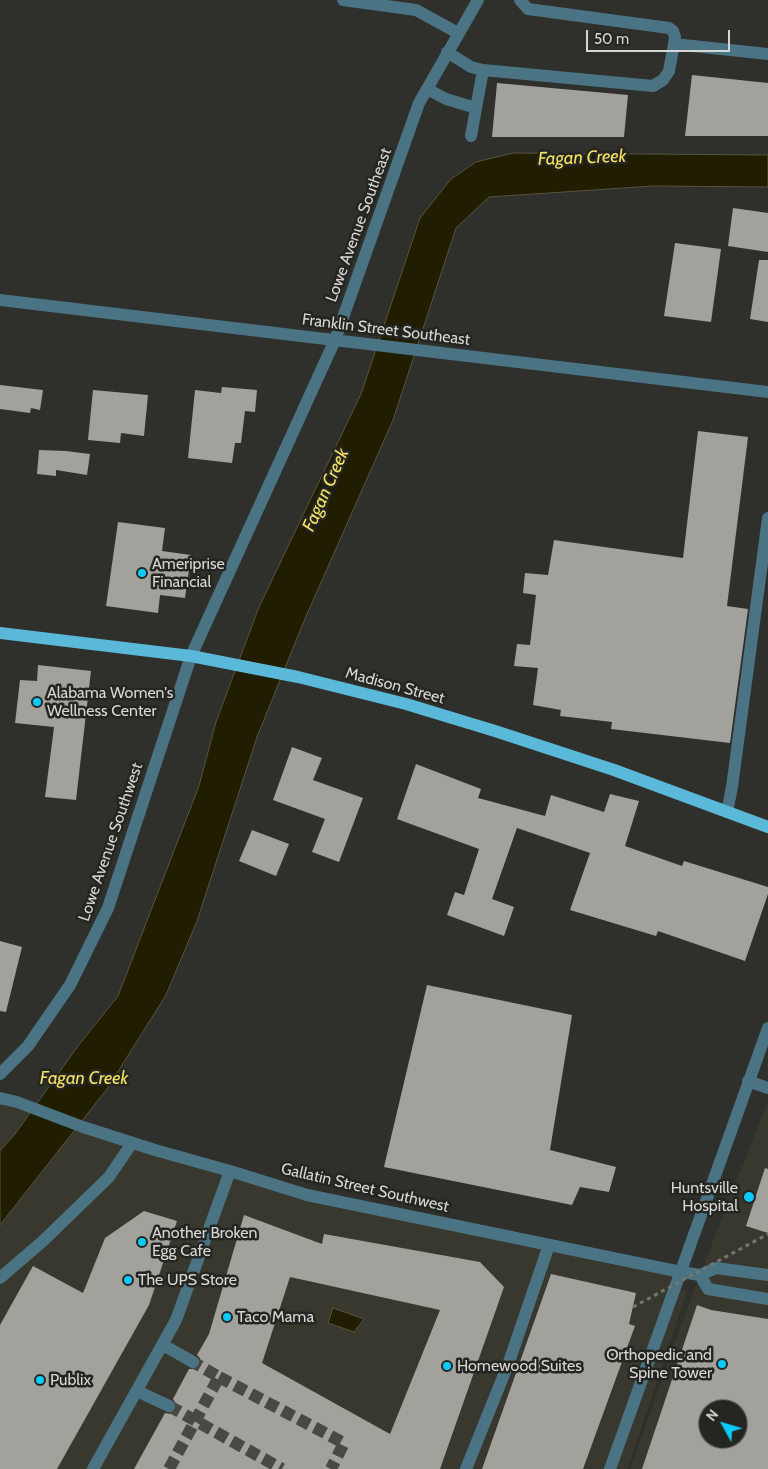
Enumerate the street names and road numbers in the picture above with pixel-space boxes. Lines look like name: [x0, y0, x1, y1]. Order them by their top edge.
street label: Lowe Avenue Southeast: [322, 145, 396, 305]
street label: Franklin Street Southeast: [301, 310, 471, 350]
street label: Madison Street: [343, 664, 447, 708]
street label: Lowe Avenue Southwest: [75, 760, 147, 924]
street label: Gallatin Street Southwest: [279, 1159, 451, 1217]

